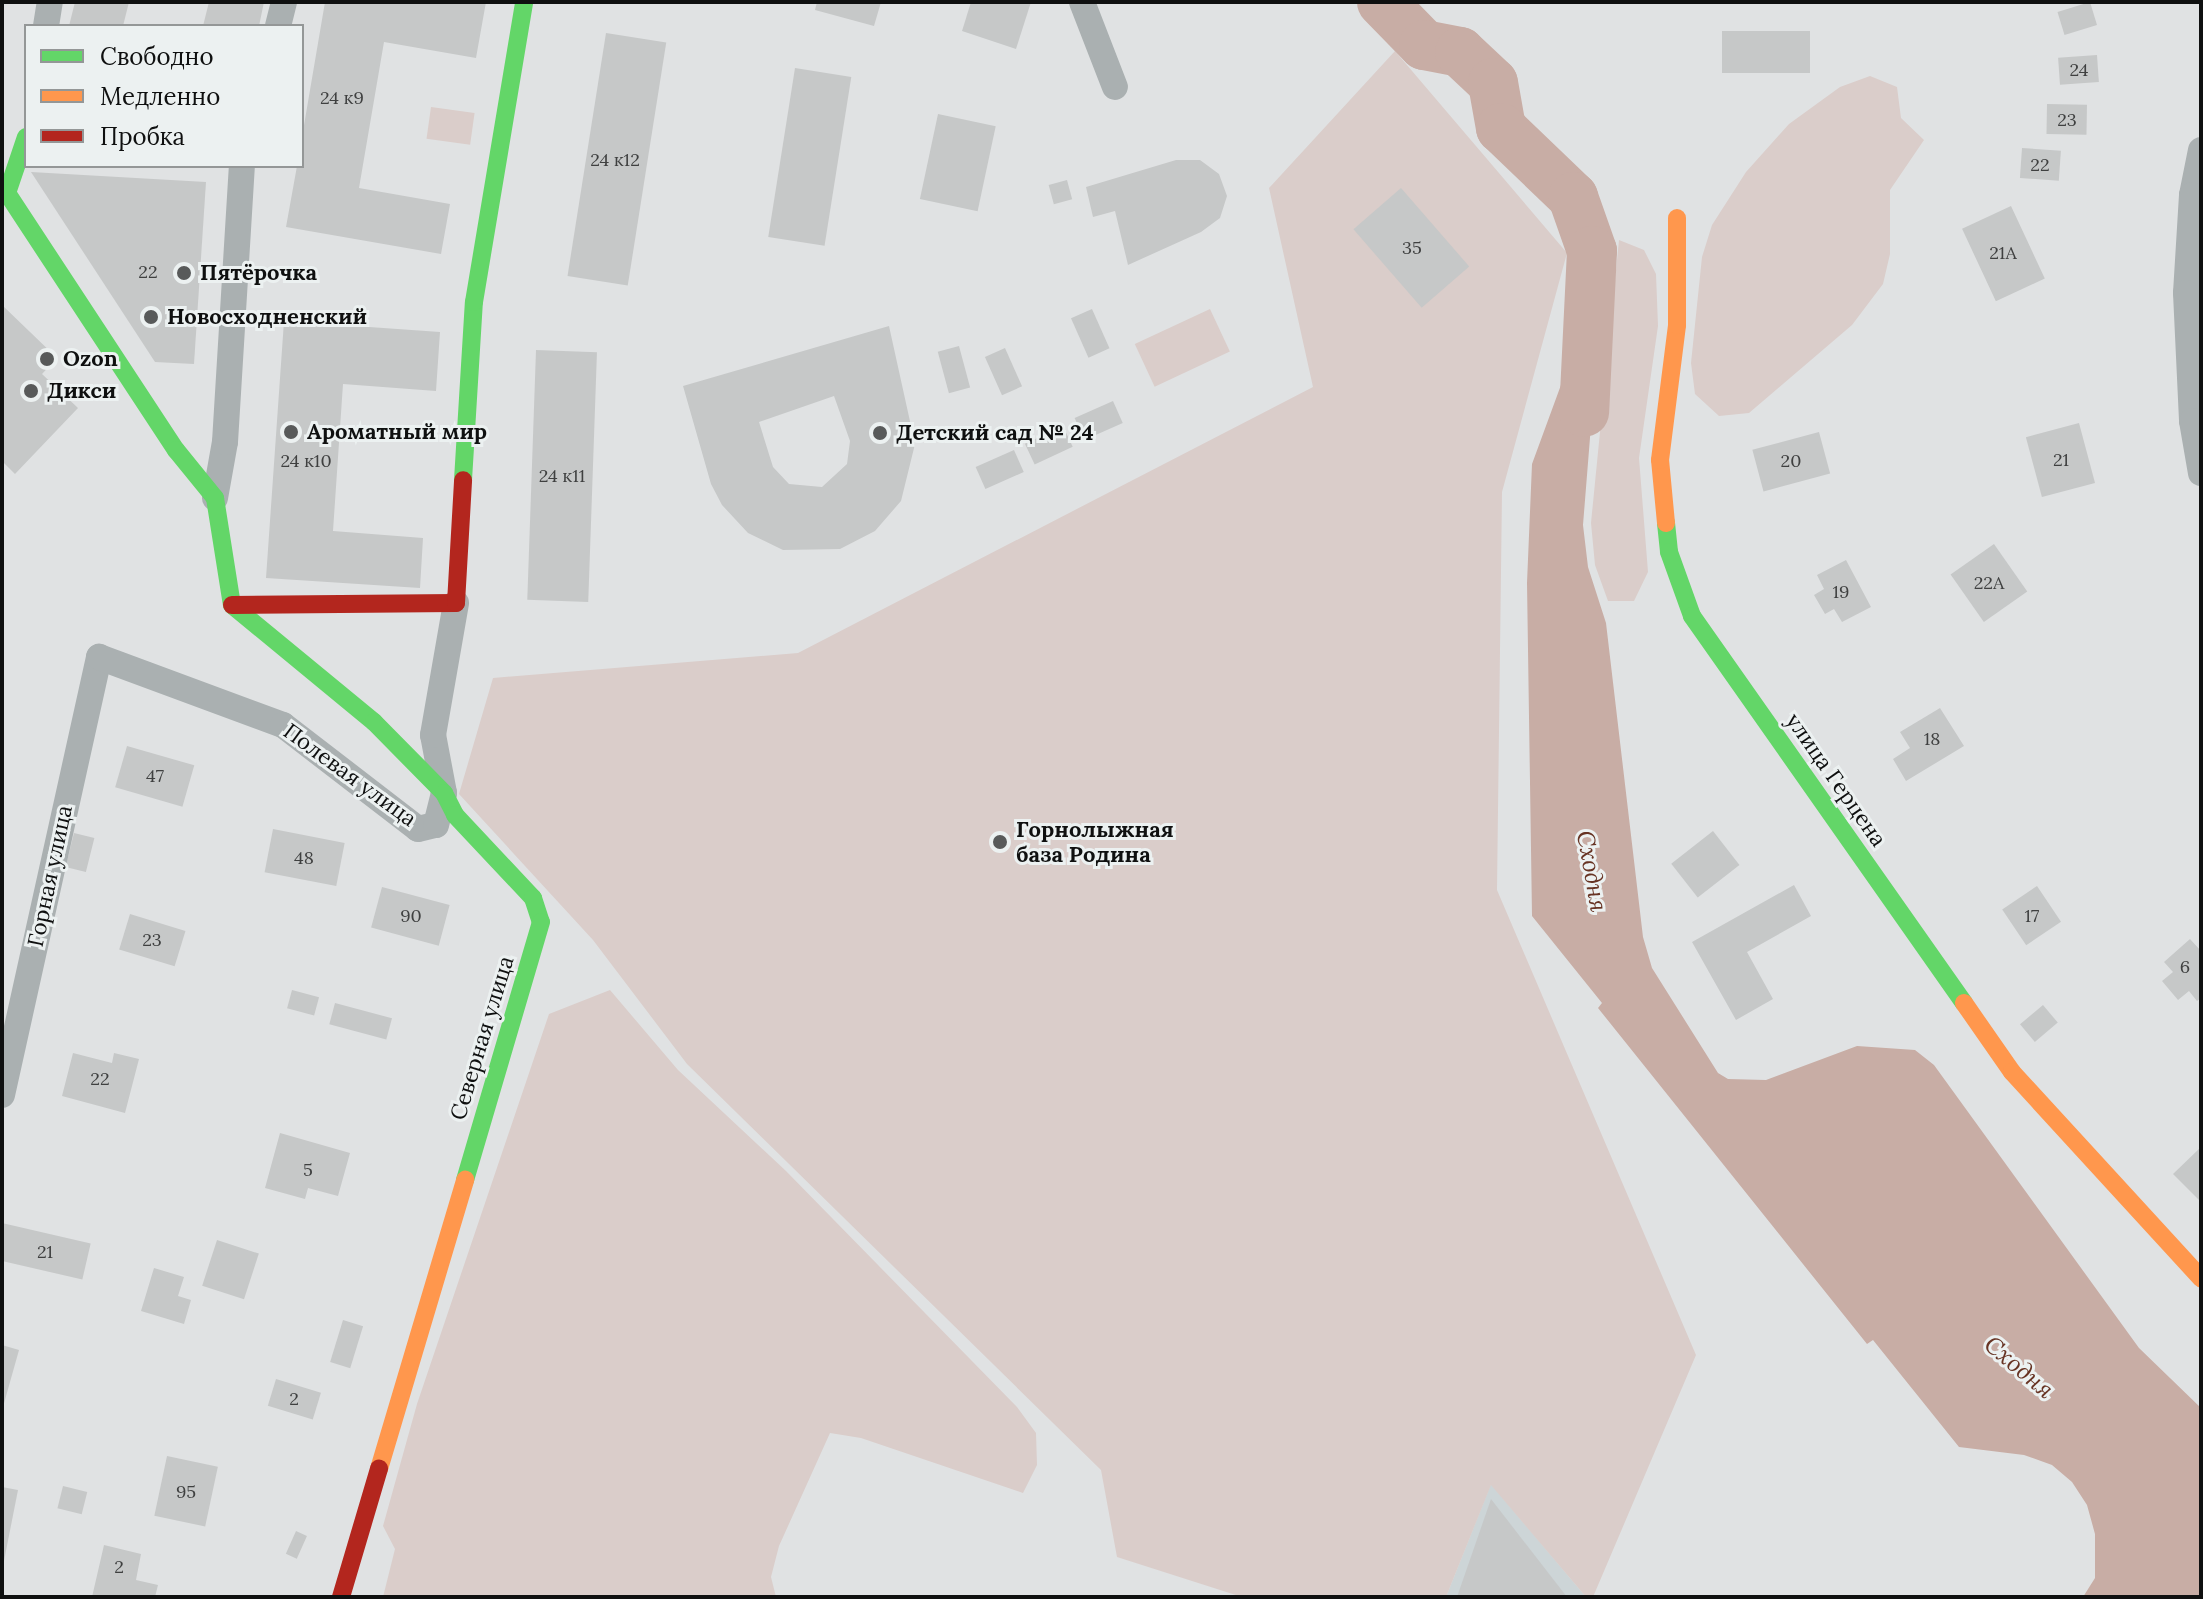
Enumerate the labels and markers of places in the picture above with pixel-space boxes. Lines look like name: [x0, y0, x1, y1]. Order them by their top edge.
place label: Пятёрочка: [200, 260, 317, 286]
marker: Пятёрочка: [175, 264, 193, 282]
place label: Новосходненский: [167, 304, 367, 330]
marker: Новосходненский: [142, 308, 160, 326]
place label: Ozon: [63, 346, 118, 372]
marker: Ozon: [38, 350, 56, 368]
place label: Дикси: [47, 378, 116, 404]
marker: Дикси: [22, 382, 40, 400]
place label: Ароматный мир: [307, 419, 487, 445]
place label: Детский сад № 24: [896, 420, 1094, 446]
marker: Ароматный мир: [282, 423, 300, 441]
marker: Детский сад № 24: [871, 424, 889, 442]
place label: Горнолыжная база Родина: [1016, 816, 1174, 868]
marker: Горнолыжная база Родина: [991, 833, 1009, 851]

